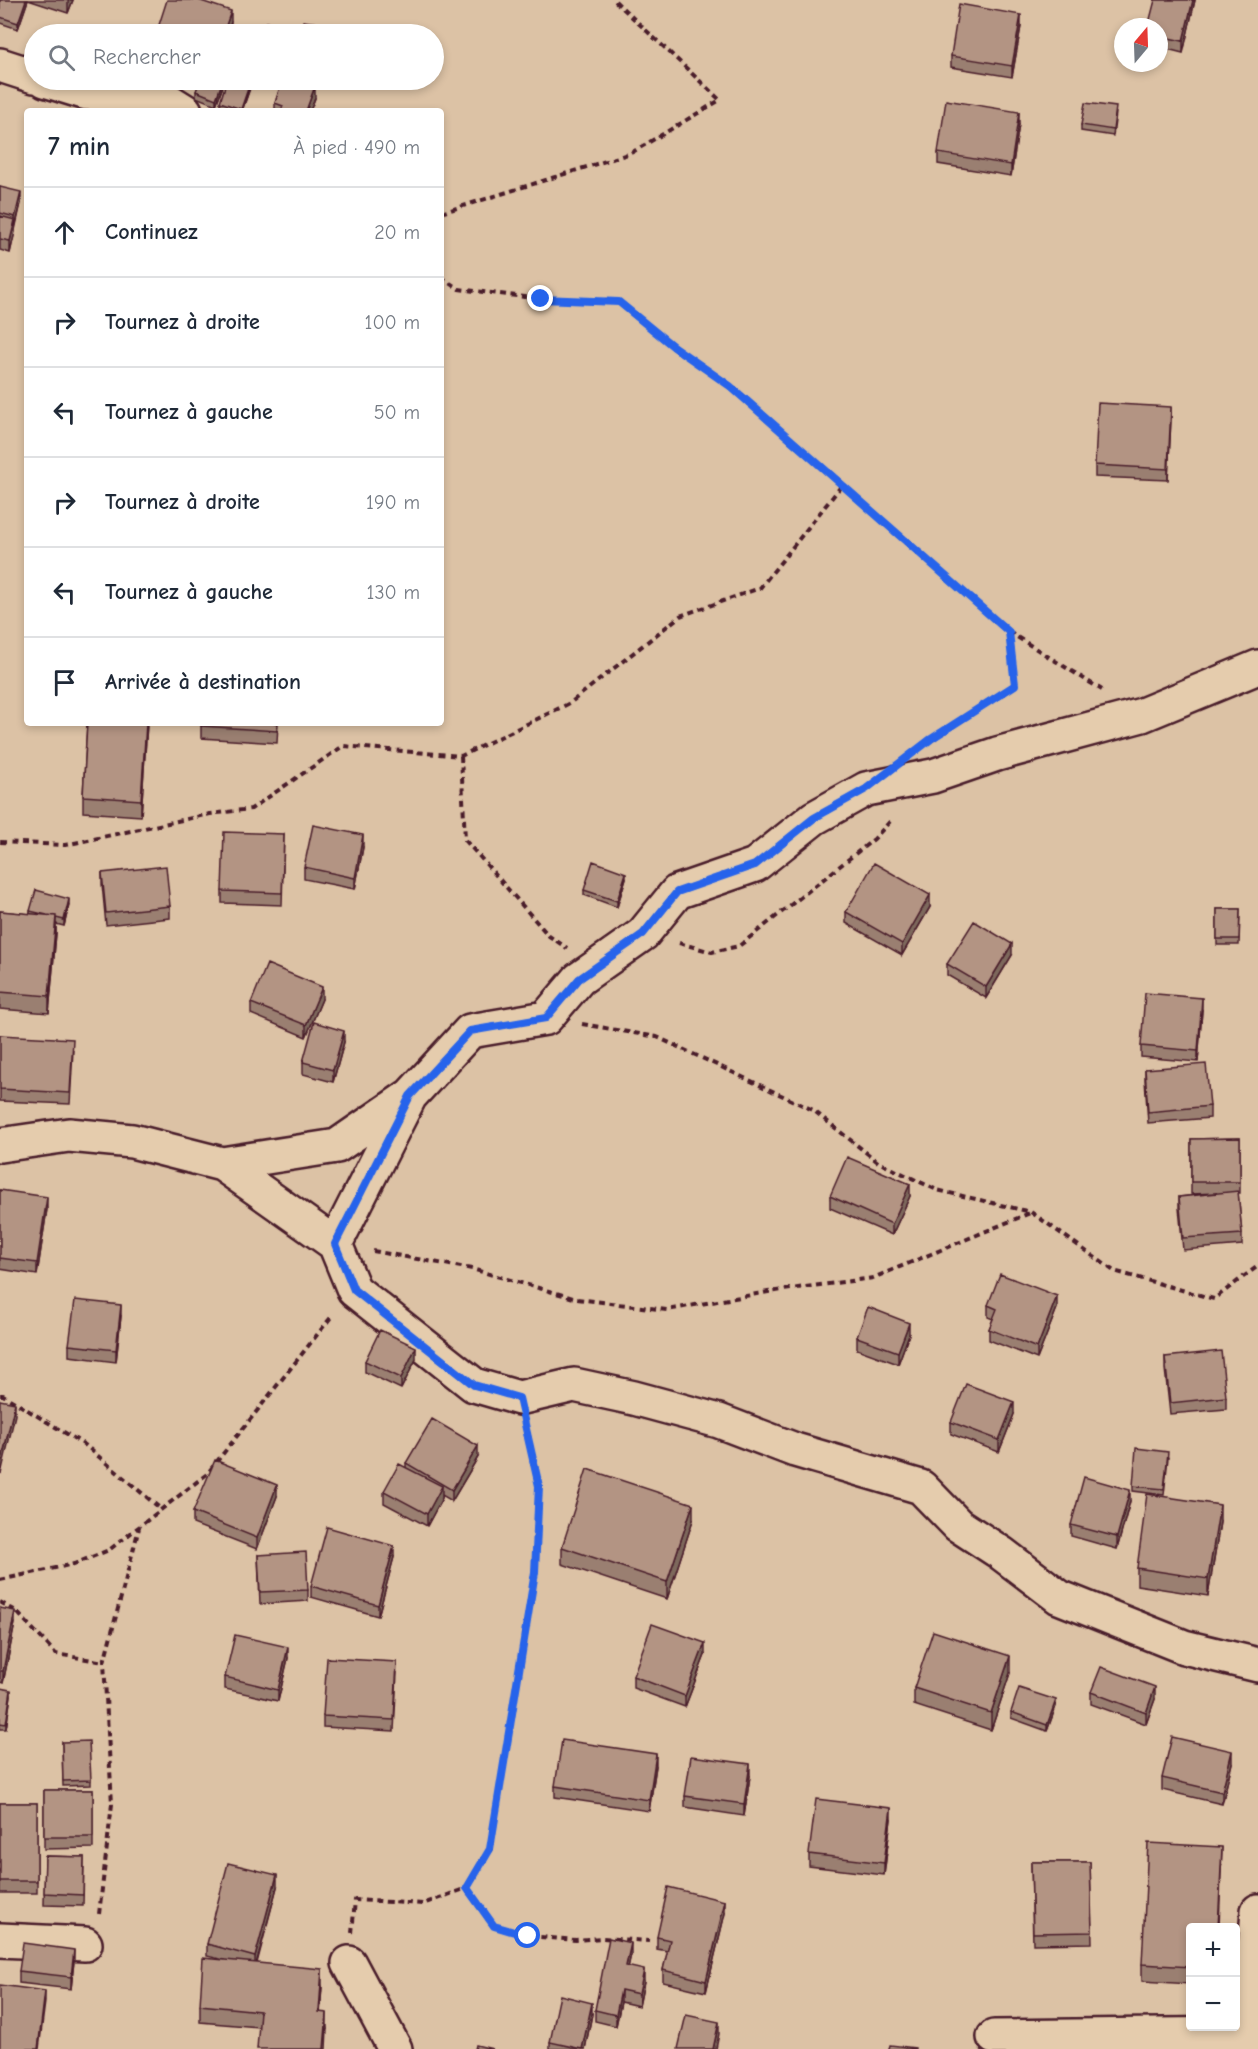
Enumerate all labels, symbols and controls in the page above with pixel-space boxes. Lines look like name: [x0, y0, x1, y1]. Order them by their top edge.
north arrow: [1114, 18, 1168, 72]
search box: [24, 24, 444, 90]
icon: search: [45, 41, 78, 74]
text: Rechercher: [93, 44, 201, 70]
text: 7 min: [48, 132, 110, 162]
text: À pied · 490 m: [293, 136, 420, 159]
icon: ahead: [48, 216, 81, 249]
text: Continuez: [105, 219, 198, 245]
text: 20 m: [374, 221, 420, 244]
route end: [527, 285, 553, 311]
icon: right: [48, 306, 81, 339]
text: Tournez à droite: [105, 309, 260, 335]
text: 100 m: [365, 311, 420, 334]
icon: left: [48, 396, 81, 429]
text: Tournez à gauche: [105, 399, 273, 425]
text: 50 m: [374, 401, 420, 424]
icon: right: [48, 486, 81, 519]
text: Tournez à droite: [105, 489, 260, 515]
text: 190 m: [366, 491, 420, 514]
icon: left: [48, 576, 81, 609]
text: Tournez à gauche: [105, 579, 273, 605]
text: 130 m: [367, 581, 420, 604]
icon: arrive: [48, 666, 81, 699]
text: Arrivée à destination: [105, 669, 301, 695]
route start: [514, 1922, 540, 1948]
map controls: [1186, 1923, 1240, 2031]
button: +: [1186, 1923, 1240, 1977]
button: −: [1186, 1977, 1240, 2031]

